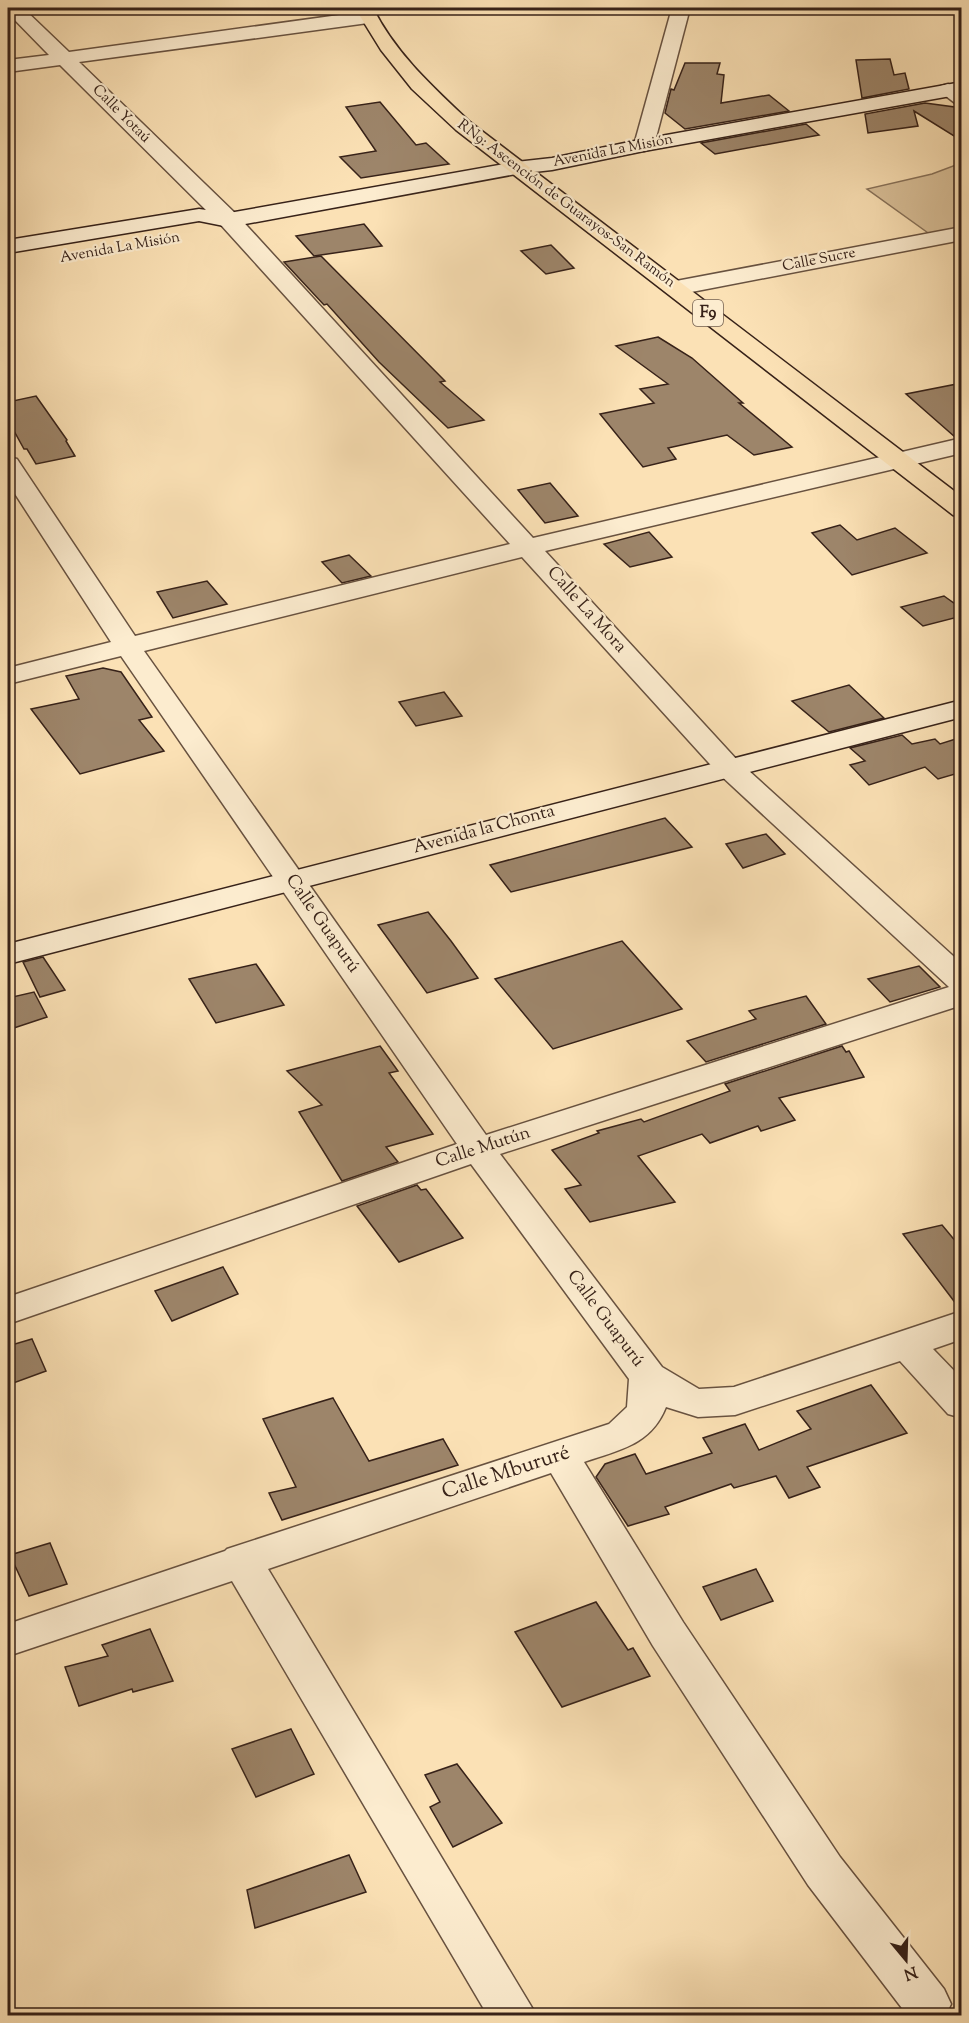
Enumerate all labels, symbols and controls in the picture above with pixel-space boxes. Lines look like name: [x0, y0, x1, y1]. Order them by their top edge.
street label: Calle Yotaú: [87, 80, 155, 148]
street label: RN9: Ascención de Guarayos-San Ramón: [452, 115, 680, 293]
street label: Avenida La Misión: [551, 129, 675, 173]
street label: Avenida La Misión: [58, 227, 182, 269]
street label: Calle Sucre: [781, 243, 857, 277]
road number: F9: [693, 300, 723, 326]
street label: Calle La Mora: [540, 561, 632, 659]
street label: Avenida la Chonta: [410, 799, 558, 861]
street label: Calle Guapurú: [278, 869, 366, 979]
street label: Calle Mutún: [432, 1120, 534, 1176]
street label: Calle Guapurú: [560, 1265, 650, 1373]
street label: Calle Mbururé: [438, 1438, 574, 1508]
north arrow: [876, 1930, 936, 1990]
text: N: [900, 1959, 920, 1985]

